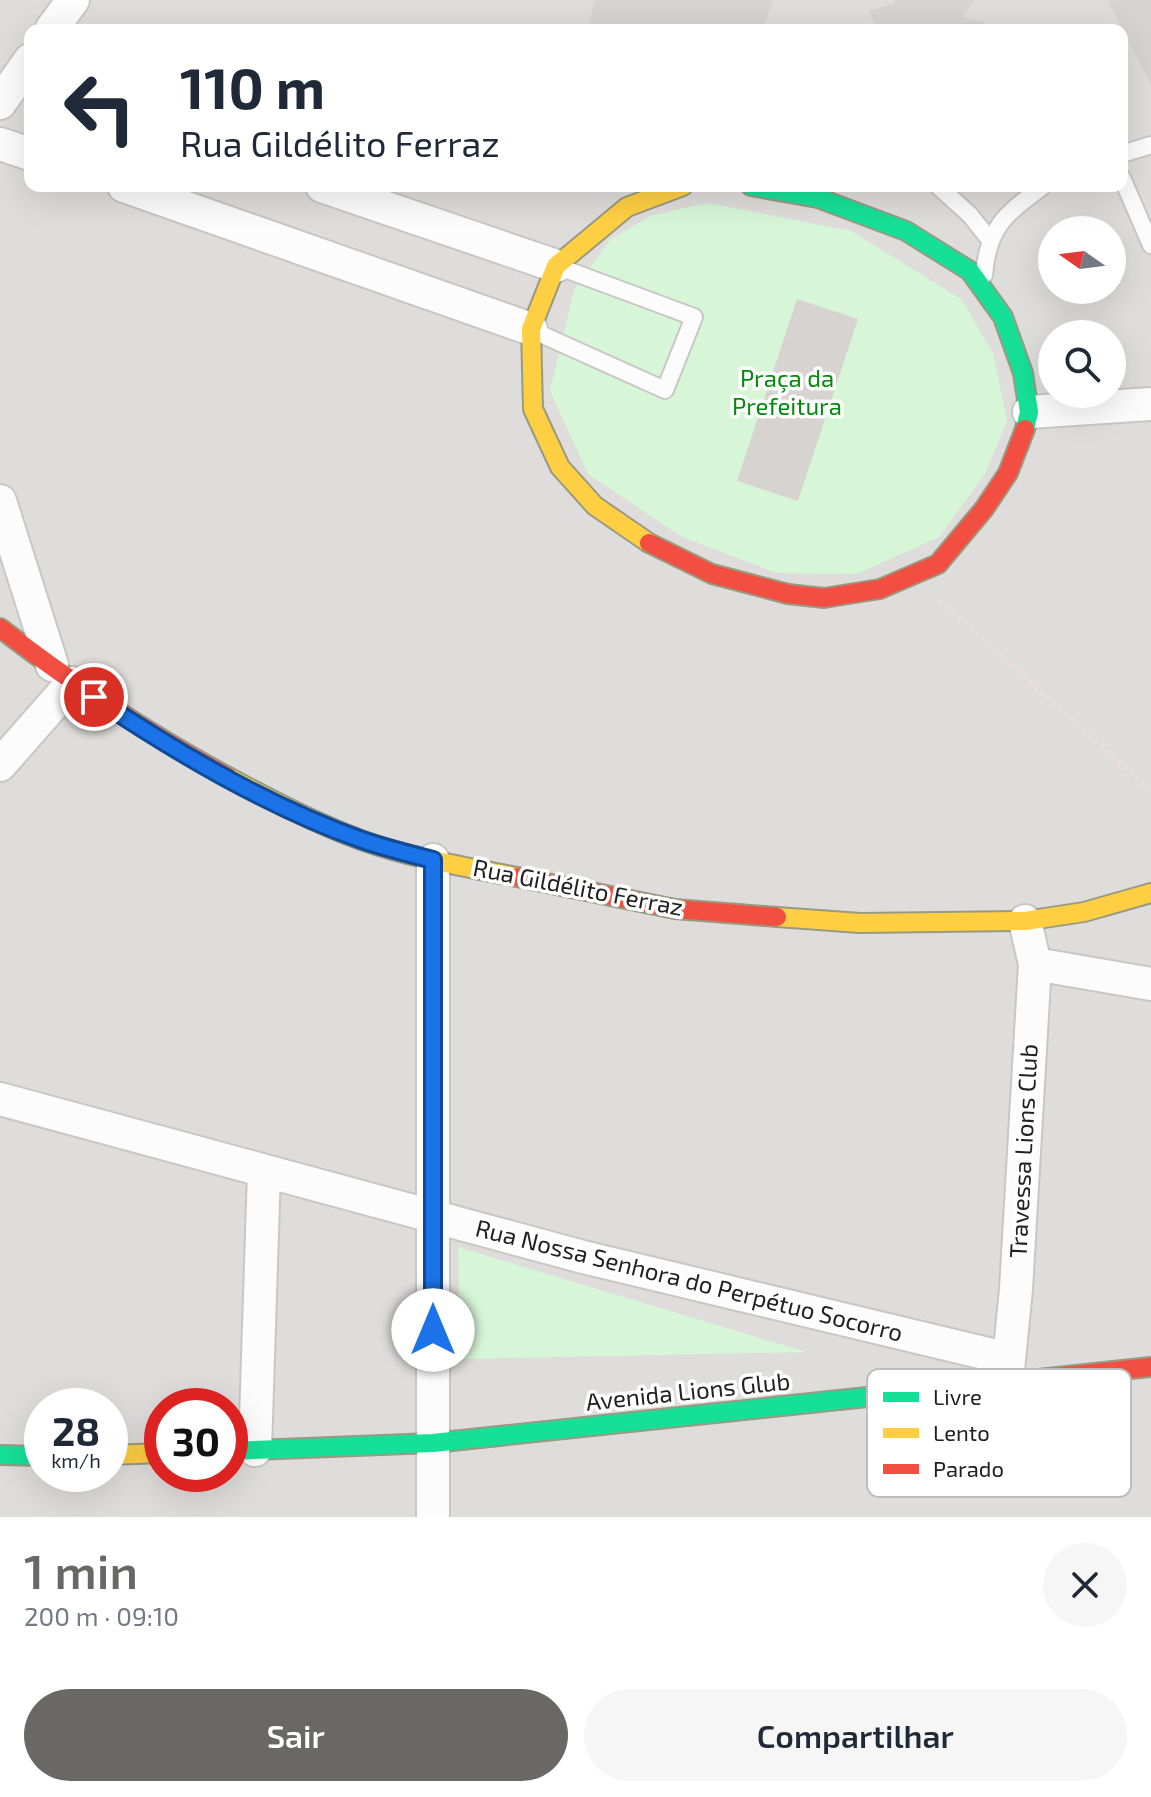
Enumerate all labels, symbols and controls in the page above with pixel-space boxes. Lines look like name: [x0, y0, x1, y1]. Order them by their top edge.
text: 110 m: [180, 53, 325, 120]
icon: left: [48, 56, 152, 160]
text: Rua Gildélito Ferraz: [180, 121, 500, 164]
north arrow: [1038, 216, 1126, 304]
map controls: [1038, 216, 1126, 408]
button: search: [1038, 320, 1126, 408]
park label: Praça da Prefeitura: [732, 363, 842, 420]
pin: [60, 663, 128, 731]
icon: arrive: [72, 675, 116, 719]
street label: Rua Gildélito Ferraz: [471, 852, 686, 921]
street label: Travessa Lions Club: [1002, 1043, 1043, 1259]
street label: Rua Nossa Senhora do Perpétuo Socorro: [473, 1212, 906, 1347]
position arrow: [391, 1288, 475, 1372]
street label: Avenida Lions Glub: [584, 1365, 791, 1416]
legend: [867, 1369, 1131, 1497]
text: Livre: [933, 1383, 982, 1409]
speed limit sign: 30: [144, 1388, 248, 1492]
text: 28: [52, 1406, 100, 1454]
text: Lento: [933, 1419, 990, 1445]
text: km/h: [51, 1448, 101, 1472]
text: Parado: [933, 1455, 1004, 1481]
text: 1 min: [24, 1541, 138, 1599]
button: close: [1043, 1543, 1127, 1627]
text: 200 m · 09:10: [24, 1600, 179, 1631]
button: Sair: [24, 1689, 568, 1781]
button: Compartilhar: [584, 1689, 1127, 1781]

